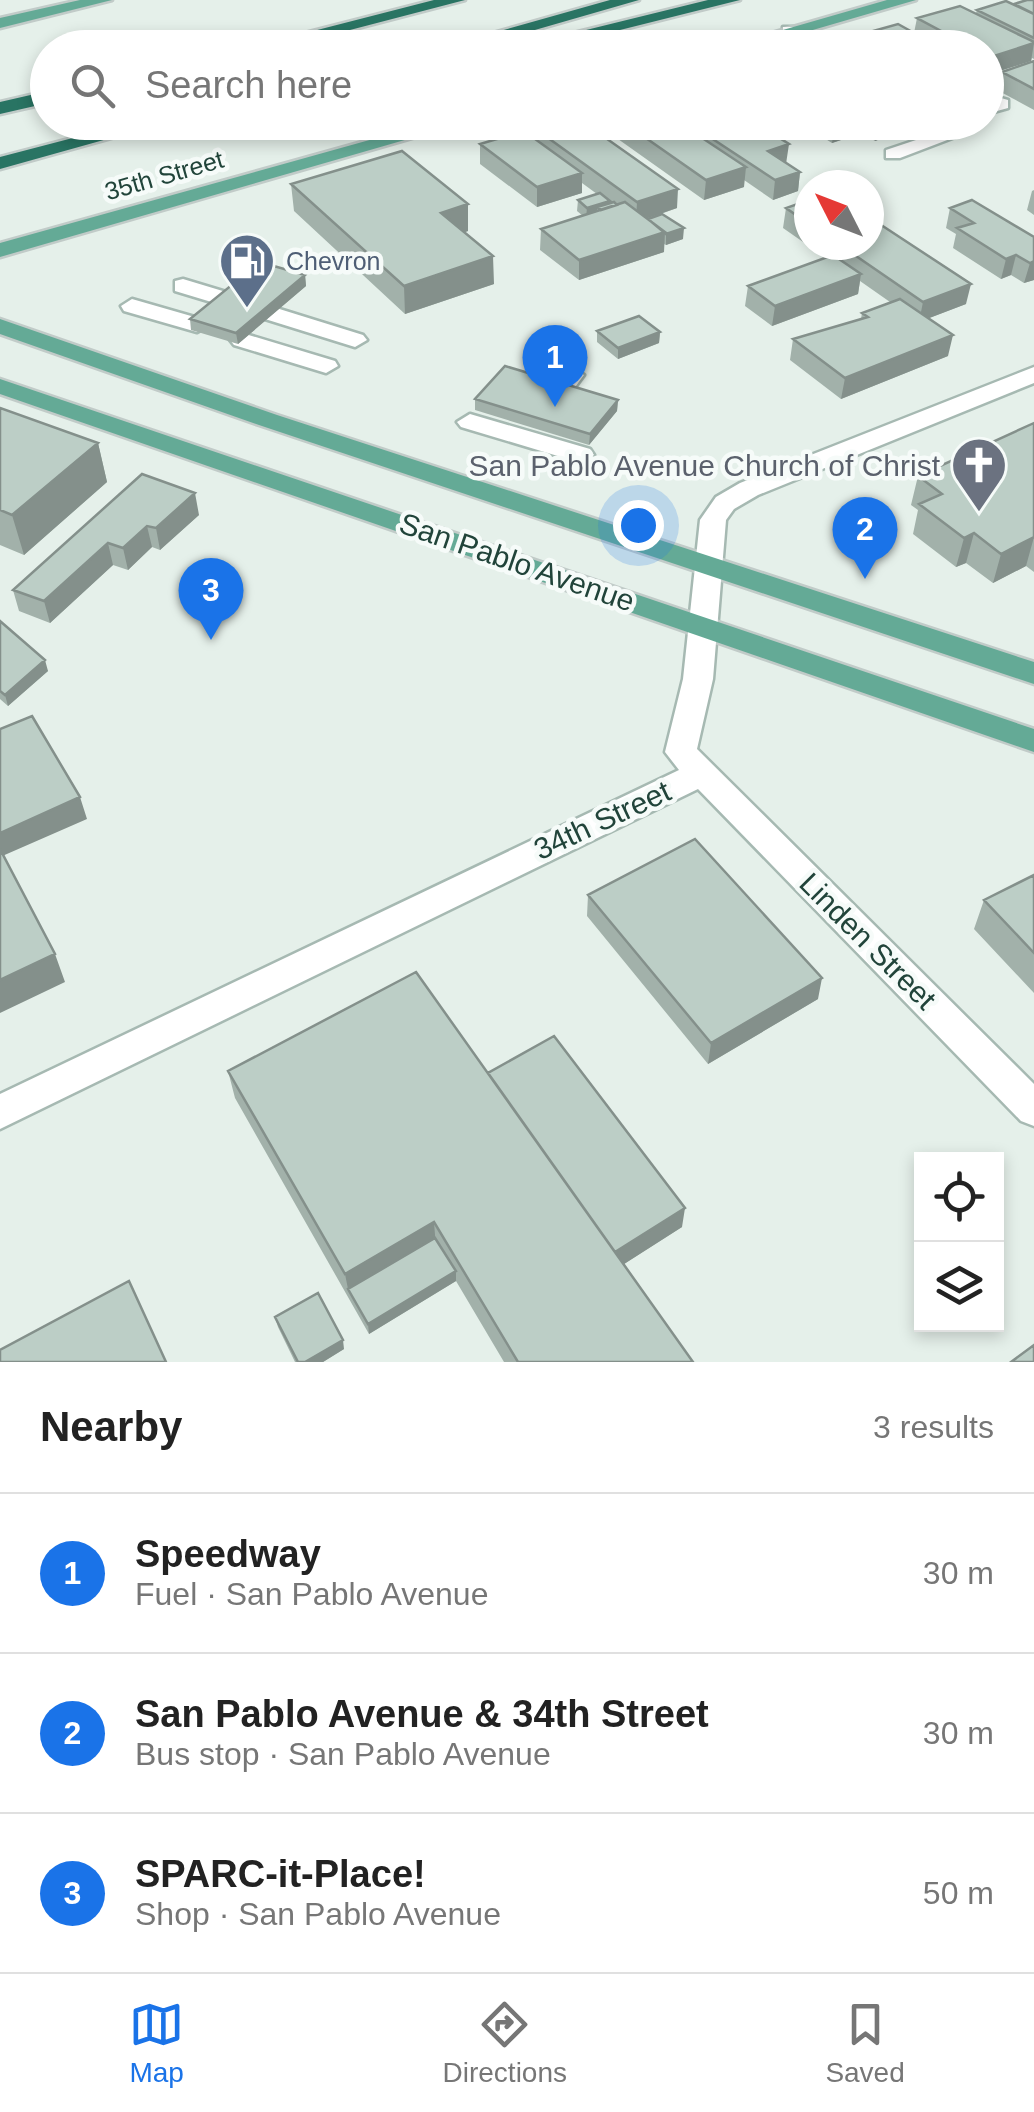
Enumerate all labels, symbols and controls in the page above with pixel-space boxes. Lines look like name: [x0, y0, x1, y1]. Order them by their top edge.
search box: [30, 30, 1004, 140]
icon: search: [65, 58, 120, 113]
text: Search here: [145, 64, 352, 106]
street label: 35th Street: [101, 145, 227, 205]
north arrow: [794, 170, 884, 260]
fuel station icon: Chevron: [217, 231, 277, 310]
place label: Chevron: [286, 247, 381, 275]
pin: 1: [522, 324, 588, 407]
church icon: San Pablo Avenue Church of Christ: [949, 435, 1009, 514]
place label: San Pablo Avenue Church of Christ: [469, 449, 941, 482]
pin: 2: [832, 496, 898, 579]
your location: [613, 500, 664, 551]
street label: San Pablo Avenue: [395, 506, 639, 618]
pin: 3: [178, 558, 244, 640]
street label: 34th Street: [529, 774, 676, 866]
street label: Linden Street: [793, 866, 943, 1016]
map controls: [914, 1152, 1004, 1332]
button: locate: [914, 1152, 1004, 1242]
button: layers: [914, 1242, 1004, 1332]
text: Nearby: [40, 1403, 182, 1450]
text: 3 results: [873, 1409, 994, 1445]
text: Speedway: [135, 1533, 321, 1575]
text: 1: [64, 1555, 81, 1591]
text: 30 m: [923, 1555, 994, 1591]
text: Fuel · San Pablo Avenue: [135, 1576, 488, 1612]
text: San Pablo Avenue & 34th Street: [135, 1693, 709, 1735]
text: 2: [64, 1715, 81, 1751]
text: 30 m: [923, 1715, 994, 1751]
text: Bus stop · San Pablo Avenue: [135, 1736, 551, 1772]
text: SPARC-it-Place!: [135, 1853, 426, 1895]
text: 3: [64, 1875, 81, 1911]
text: 50 m: [923, 1875, 994, 1911]
text: Shop · San Pablo Avenue: [135, 1896, 501, 1932]
tab: Map: [129, 1997, 184, 2089]
tab: Directions: [443, 1997, 567, 2089]
tab: Saved: [825, 1997, 905, 2089]

